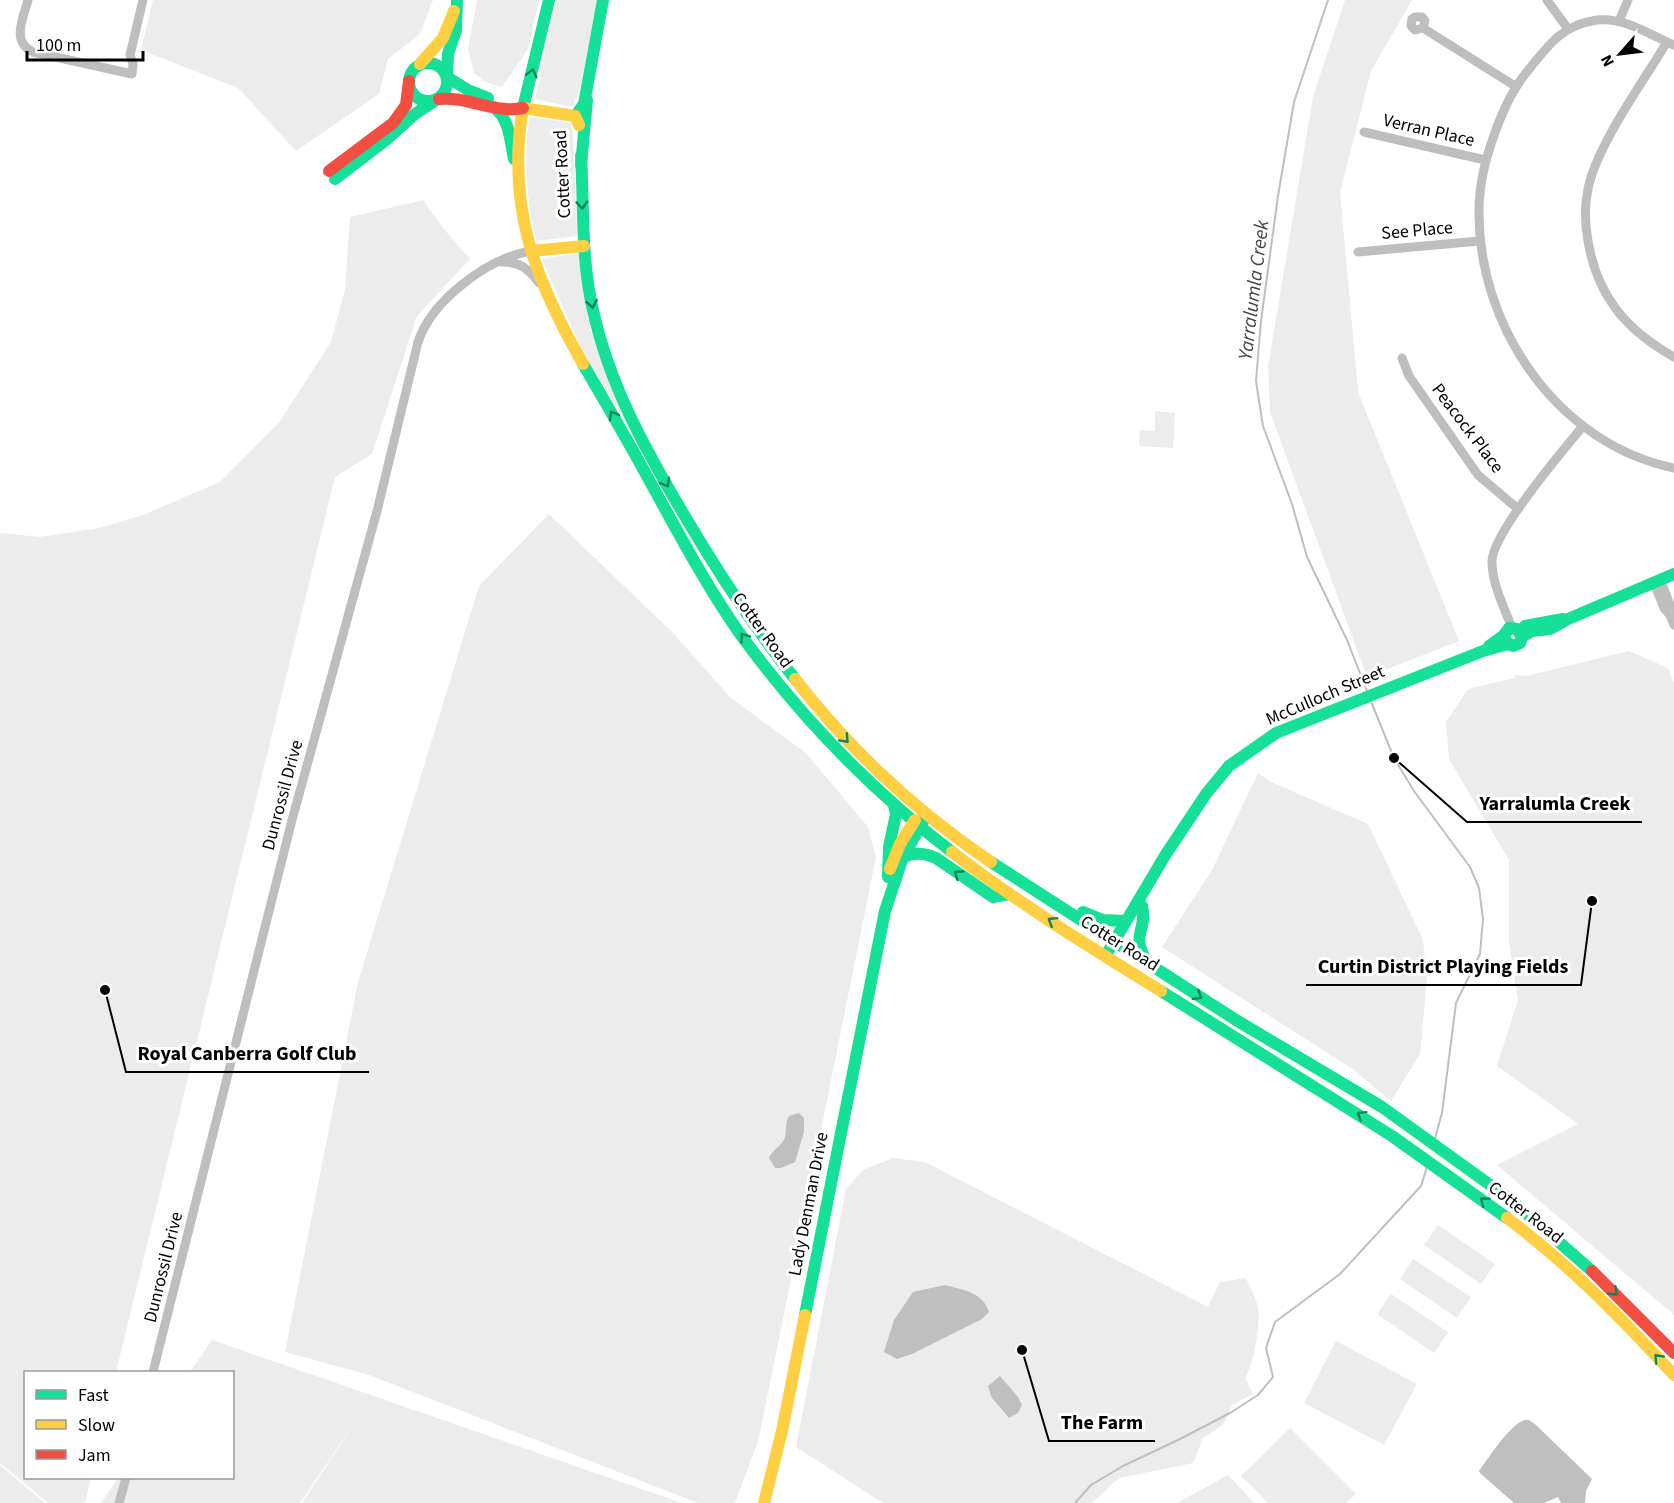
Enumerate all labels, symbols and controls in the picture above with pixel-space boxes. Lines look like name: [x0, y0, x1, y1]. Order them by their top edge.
scale bar: [27, 24, 142, 62]
north arrow: [1590, 24, 1650, 84]
text: 100 m: [36, 33, 81, 58]
text: N: [1595, 51, 1620, 70]
one-way arrow: [524, 68, 537, 78]
street label: Verran Place: [1381, 108, 1477, 153]
street label: Cotter Road: [548, 129, 577, 219]
one-way arrow: [575, 201, 588, 210]
street label: See Place: [1380, 215, 1454, 246]
water label: Yarralumla Creek: [1232, 218, 1277, 362]
one-way arrow: [585, 298, 598, 308]
street label: Peacock Place: [1426, 378, 1510, 478]
one-way arrow: [609, 411, 620, 421]
one-way arrow: [659, 477, 670, 487]
street label: Cotter Road: [726, 587, 799, 674]
one-way arrow: [740, 633, 751, 644]
street label: McCulloch Street: [1262, 659, 1388, 732]
one-way arrow: [838, 732, 849, 742]
street label: Dunrossil Drive: [256, 737, 309, 853]
callout: Yarralumla Creek: [1467, 784, 1642, 822]
text: Yarralumla Creek: [1479, 790, 1631, 818]
one-way arrow: [953, 870, 964, 881]
street label: Cotter Road: [1075, 909, 1164, 978]
one-way arrow: [1048, 917, 1058, 929]
callout: Curtin District Playing Fields: [1306, 947, 1581, 985]
text: Curtin District Playing Fields: [1318, 953, 1568, 981]
one-way arrow: [1192, 989, 1203, 1000]
callout: Royal Canberra Golf Club: [126, 1034, 369, 1072]
text: Royal Canberra Golf Club: [137, 1040, 357, 1068]
one-way arrow: [1357, 1112, 1368, 1123]
street label: Lady Denman Drive: [782, 1130, 835, 1278]
street label: Cotter Road: [1483, 1175, 1568, 1250]
one-way arrow: [1480, 1198, 1491, 1209]
street label: Dunrossil Drive: [138, 1209, 189, 1325]
one-way arrow: [1608, 1285, 1618, 1296]
one-way arrow: [1654, 1354, 1665, 1364]
legend: [24, 1371, 234, 1479]
text: Fast: [78, 1383, 109, 1408]
callout: The Farm: [1049, 1403, 1155, 1441]
text: The Farm: [1061, 1409, 1143, 1437]
text: Slow: [78, 1413, 115, 1438]
text: Jam: [78, 1443, 111, 1468]

